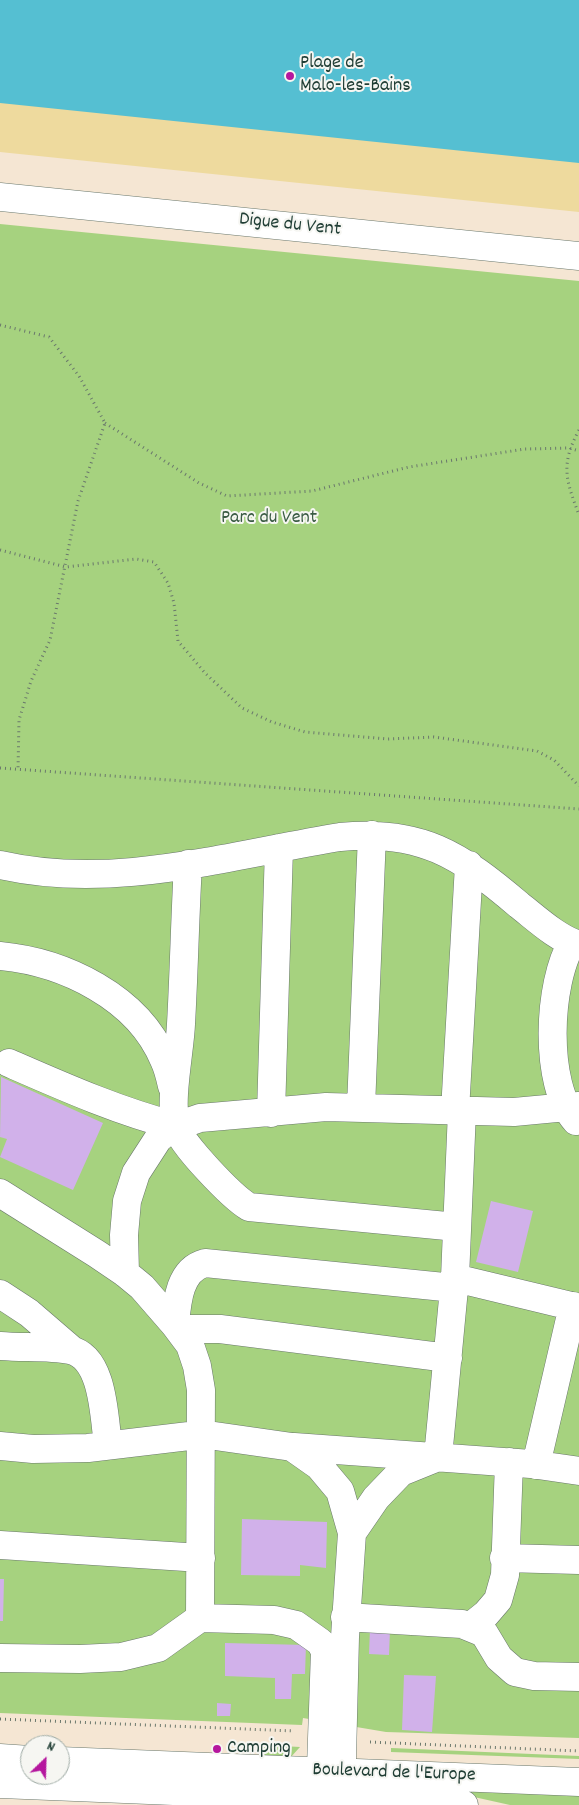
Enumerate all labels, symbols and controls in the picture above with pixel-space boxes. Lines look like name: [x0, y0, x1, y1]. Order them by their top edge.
place label: Plage de Malo-les-Bains: [300, 52, 411, 99]
marker: Plage de Malo-les-Bains: [284, 70, 296, 82]
street label: Digue du Vent: [238, 209, 342, 243]
park label: Parc du Vent: [221, 507, 317, 531]
north arrow: [20, 1735, 70, 1785]
text: N: [43, 1737, 58, 1758]
place label: Camping: [227, 1737, 291, 1761]
marker: Camping: [211, 1743, 223, 1755]
street label: Boulevard de l'Europe: [312, 1759, 476, 1789]

